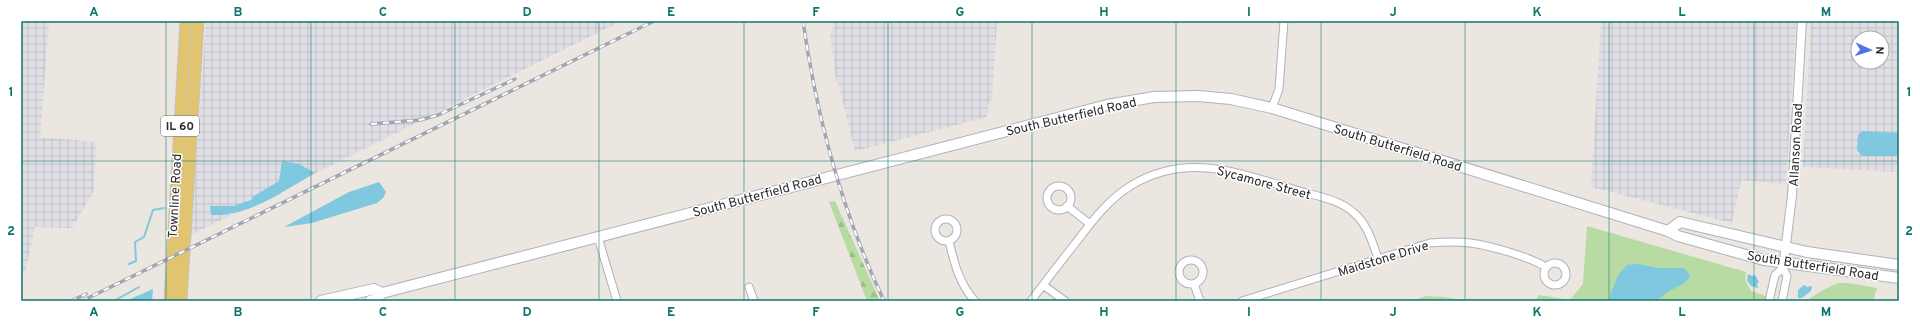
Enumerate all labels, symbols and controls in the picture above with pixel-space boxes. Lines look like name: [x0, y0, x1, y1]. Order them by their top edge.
text: A: [89, 5, 99, 21]
text: B: [234, 5, 243, 21]
text: C: [379, 5, 387, 21]
text: D: [522, 5, 532, 21]
text: E: [667, 5, 675, 21]
text: F: [812, 5, 820, 21]
text: G: [956, 5, 965, 21]
text: H: [1099, 5, 1109, 21]
text: I: [1247, 5, 1251, 21]
text: J: [1389, 5, 1397, 21]
text: K: [1532, 5, 1542, 21]
text: L: [1678, 5, 1686, 21]
text: M: [1821, 5, 1831, 21]
north arrow: [1850, 30, 1890, 70]
text: N: [1872, 46, 1886, 55]
text: 1: [8, 85, 14, 101]
text: 1: [1906, 85, 1912, 101]
street label: South Butterfield Road: [1005, 95, 1138, 141]
street label: Allanson Road: [1787, 103, 1807, 187]
road number: IL 60: [161, 116, 199, 136]
street label: South Butterfield Road: [1331, 122, 1463, 176]
street label: Townline Road: [166, 153, 186, 239]
street label: Sycamore Street: [1215, 164, 1312, 204]
street label: South Butterfield Road: [691, 172, 824, 222]
text: 2: [7, 224, 15, 240]
text: 2: [1905, 224, 1913, 240]
street label: Maidstone Drive: [1336, 239, 1431, 281]
street label: South Butterfield Road: [1746, 249, 1880, 285]
text: A: [89, 305, 99, 321]
text: B: [234, 305, 243, 321]
text: C: [379, 305, 387, 321]
text: D: [522, 305, 532, 321]
text: E: [667, 305, 675, 321]
text: F: [812, 305, 820, 321]
text: G: [956, 305, 965, 321]
text: H: [1099, 305, 1109, 321]
text: I: [1247, 305, 1251, 321]
text: J: [1389, 305, 1397, 321]
text: K: [1532, 305, 1542, 321]
text: L: [1678, 305, 1686, 321]
text: M: [1821, 305, 1831, 321]

